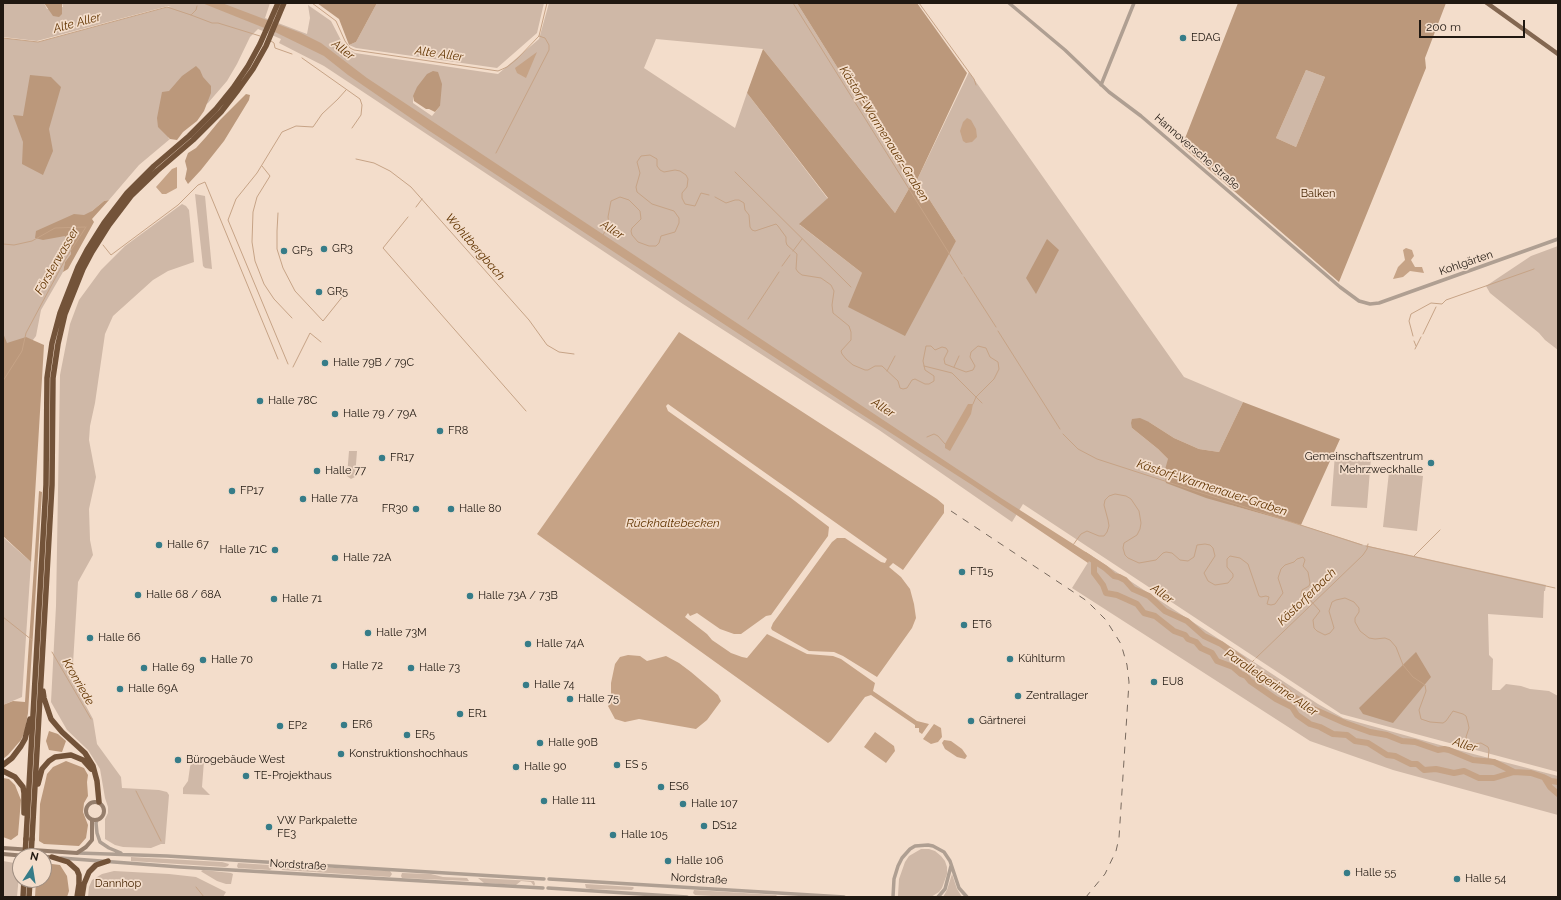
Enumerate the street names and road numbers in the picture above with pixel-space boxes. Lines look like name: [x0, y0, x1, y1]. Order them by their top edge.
street label: Hannoversche Straße: [1152, 111, 1242, 193]
street label: Kohlgärten: [1437, 248, 1495, 278]
street label: Nordstraße: [269, 857, 327, 873]
street label: Nordstraße: [670, 871, 728, 887]

